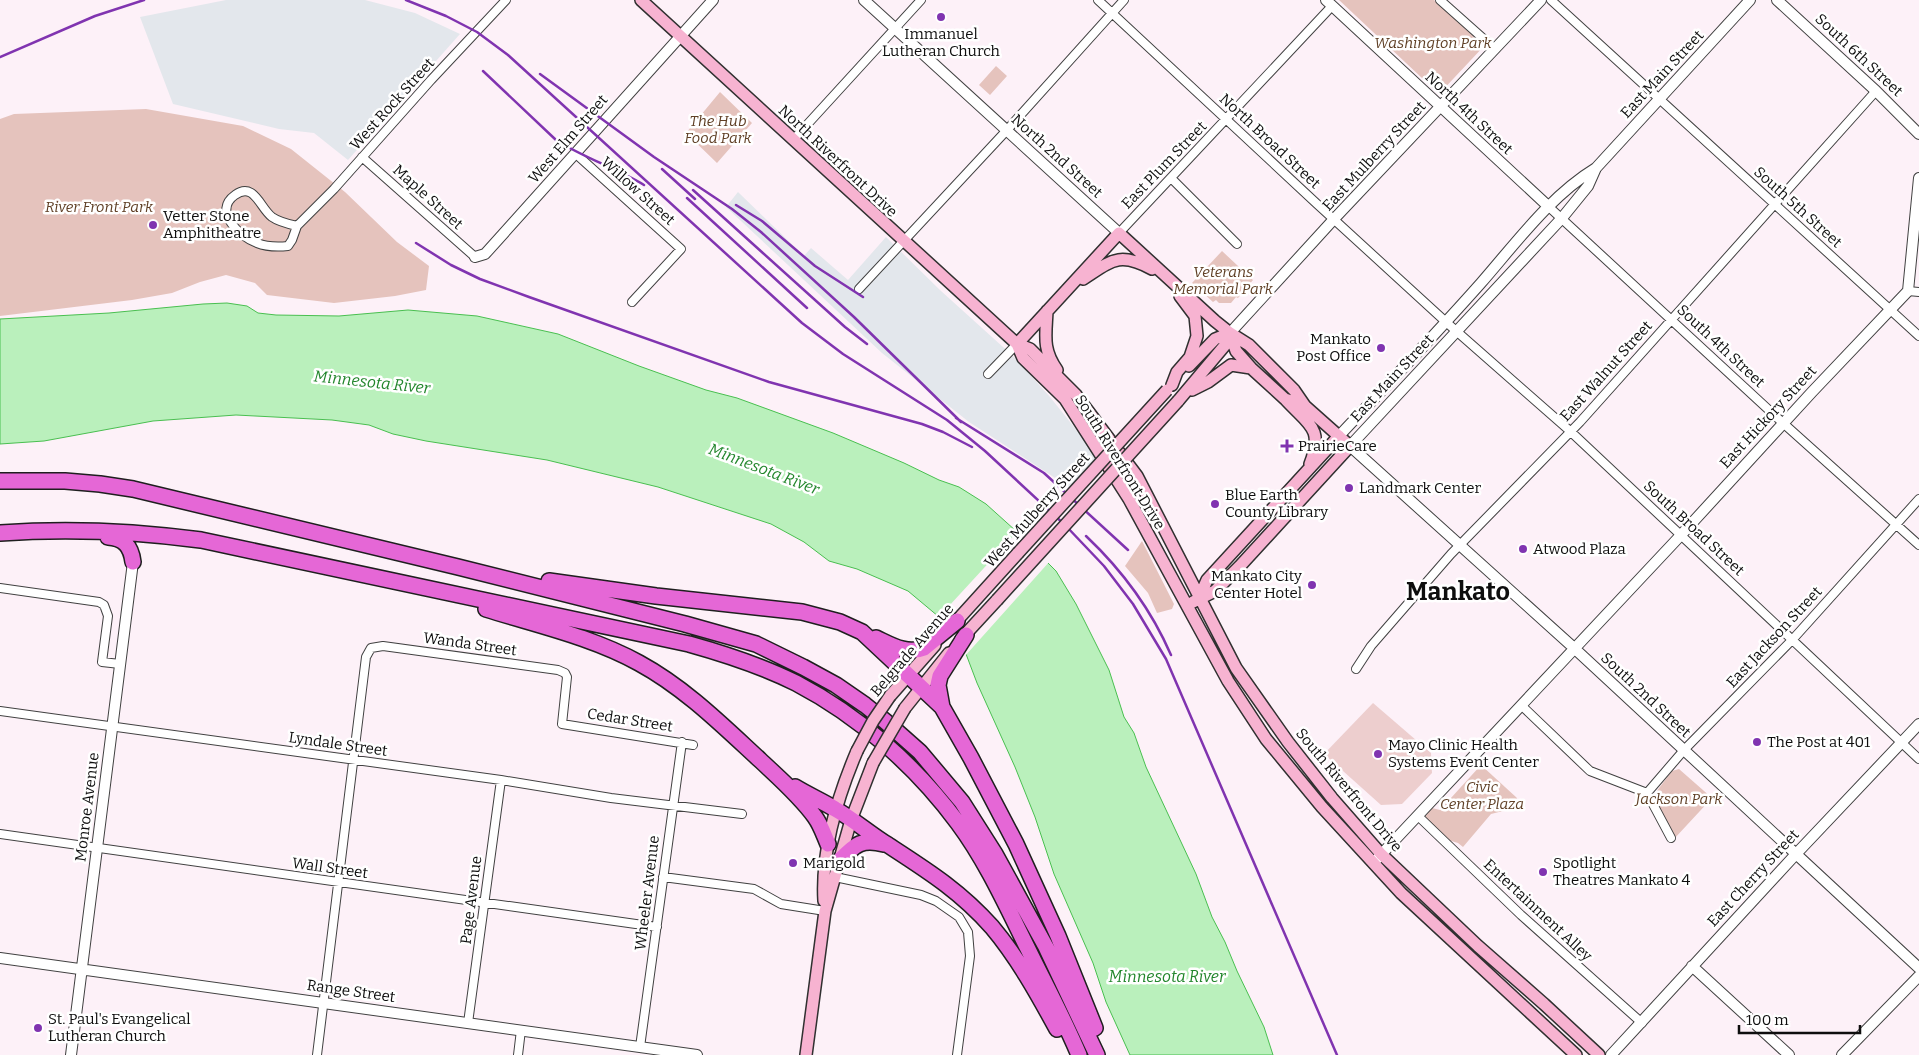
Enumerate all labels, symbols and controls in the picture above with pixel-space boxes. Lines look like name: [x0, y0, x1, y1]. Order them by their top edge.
street label: South 6th Street: [1812, 10, 1907, 101]
marker: Immanuel Lutheran Church: [935, 11, 947, 23]
place label: Immanuel Lutheran Church: [882, 25, 1001, 60]
street label: East Main Street: [1617, 26, 1708, 122]
park label: Washington Park: [1374, 34, 1493, 52]
street label: West Rock Street: [346, 54, 438, 154]
street label: North 4th Street: [1421, 68, 1517, 159]
street label: North Broad Street: [1216, 90, 1325, 193]
street label: West Elm Street: [525, 91, 612, 187]
street label: East Mulberry Street: [1319, 97, 1430, 215]
street label: North Riverfront Drive: [775, 101, 901, 221]
street label: North 2nd Street: [1008, 110, 1107, 202]
park label: The Hub Food Park: [684, 112, 753, 147]
street label: East Plum Street: [1118, 117, 1211, 213]
street label: Willow Street: [597, 153, 679, 229]
street label: Maple Street: [389, 161, 467, 234]
street label: South 5th Street: [1750, 163, 1846, 252]
park label: River Front Park: [45, 198, 154, 216]
place label: Vetter Stone Amphitheatre: [163, 207, 261, 242]
marker: Vetter Stone Amphitheatre: [147, 219, 159, 231]
park label: Veterans Memorial Park: [1173, 263, 1274, 298]
street label: South 4th Street: [1674, 301, 1769, 392]
street label: East Walnut Street: [1556, 317, 1656, 425]
place label: Mankato Post Office: [1296, 330, 1371, 365]
street label: East Main Street: [1347, 330, 1438, 426]
marker: Mankato Post Office: [1375, 342, 1387, 354]
street label: East Hickory Street: [1716, 362, 1820, 472]
water label: Minnesota River: [313, 366, 433, 398]
street label: South Riverfront Drive: [1071, 391, 1169, 533]
place label: PrairieCare: [1298, 437, 1377, 455]
water label: Minnesota River: [706, 439, 823, 499]
marker: PrairieCare: [1280, 439, 1294, 453]
street label: West Mulberry Street: [981, 448, 1094, 571]
street label: South Broad Street: [1640, 477, 1748, 580]
place label: Landmark Center: [1359, 479, 1481, 497]
marker: Landmark Center: [1343, 482, 1355, 494]
place label: Blue Earth County Library: [1225, 486, 1328, 521]
marker: Blue Earth County Library: [1209, 498, 1221, 510]
place label: Atwood Plaza: [1533, 540, 1626, 558]
marker: Atwood Plaza: [1517, 543, 1529, 555]
place label: Mankato City Center Hotel: [1211, 567, 1302, 602]
district label: Mankato: [1406, 577, 1510, 607]
marker: Mankato City Center Hotel: [1306, 579, 1318, 591]
street label: East Jackson Street: [1722, 582, 1826, 691]
street label: Belgrade Avenue: [867, 600, 957, 700]
street label: Wanda Street: [422, 629, 518, 660]
street label: South 2nd Street: [1597, 649, 1695, 742]
street label: Cedar Street: [586, 704, 675, 736]
street label: South Riverfront Drive: [1292, 725, 1406, 855]
street label: Lyndale Street: [287, 728, 389, 760]
place label: The Post at 401: [1767, 733, 1870, 751]
place label: Mayo Clinic Health Systems Event Center: [1388, 736, 1539, 771]
marker: The Post at 401: [1751, 736, 1763, 748]
marker: Mayo Clinic Health Systems Event Center: [1372, 748, 1384, 760]
street label: Monroe Avenue: [71, 751, 103, 863]
park label: Civic Center Plaza: [1440, 778, 1524, 813]
park label: Jackson Park: [1634, 790, 1723, 808]
street label: East Cherry Street: [1703, 825, 1803, 930]
street label: Wheeler Avenue: [631, 834, 663, 952]
street label: Wall Street: [291, 854, 370, 882]
place label: Marigold: [803, 854, 865, 872]
place label: Spotlight Theatres Mankato 4: [1553, 854, 1690, 889]
street label: Page Avenue: [457, 855, 485, 945]
street label: Entertainment Alley: [1480, 855, 1596, 965]
marker: Marigold: [787, 857, 799, 869]
marker: Spotlight Theatres Mankato 4: [1537, 866, 1549, 878]
water label: Minnesota River: [1109, 967, 1227, 986]
street label: Range Street: [306, 976, 397, 1006]
scale bar: [1739, 1002, 1860, 1034]
place label: St. Paul's Evangelical Lutheran Church: [48, 1010, 191, 1045]
text: 100 m: [1746, 1011, 1789, 1029]
marker: St. Paul's Evangelical Lutheran Church: [32, 1022, 44, 1034]

